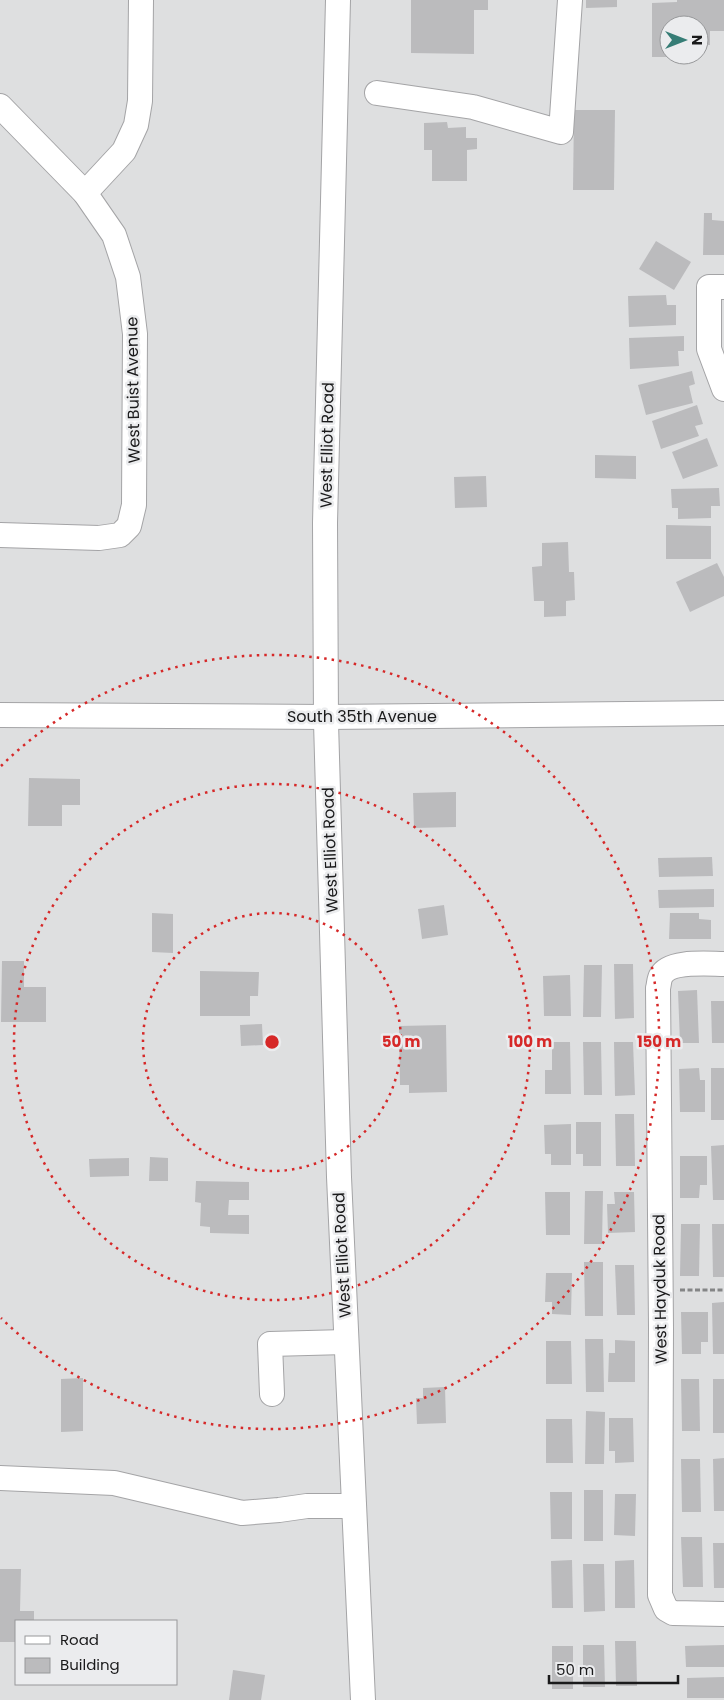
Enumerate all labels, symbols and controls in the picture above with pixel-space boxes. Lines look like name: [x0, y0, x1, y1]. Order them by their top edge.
north arrow: [659, 15, 709, 65]
text: N: [687, 35, 707, 45]
street label: West Buist Avenue: [120, 316, 146, 463]
street label: West Elliot Road: [314, 382, 340, 508]
street label: South 35th Avenue: [287, 705, 437, 728]
street label: West Elliot Road: [316, 787, 344, 913]
text: 50 m: [382, 1031, 420, 1052]
text: 100 m: [508, 1031, 552, 1052]
text: 150 m: [637, 1031, 681, 1052]
centre of rings: [263, 1033, 281, 1051]
street label: West Elliot Road: [327, 1192, 357, 1318]
street label: West Hayduk Road: [647, 1214, 673, 1364]
legend: [15, 1620, 178, 1685]
text: Road: [60, 1629, 99, 1650]
scale bar: [549, 1652, 678, 1684]
text: Building: [60, 1654, 120, 1675]
text: 50 m: [556, 1659, 594, 1680]

